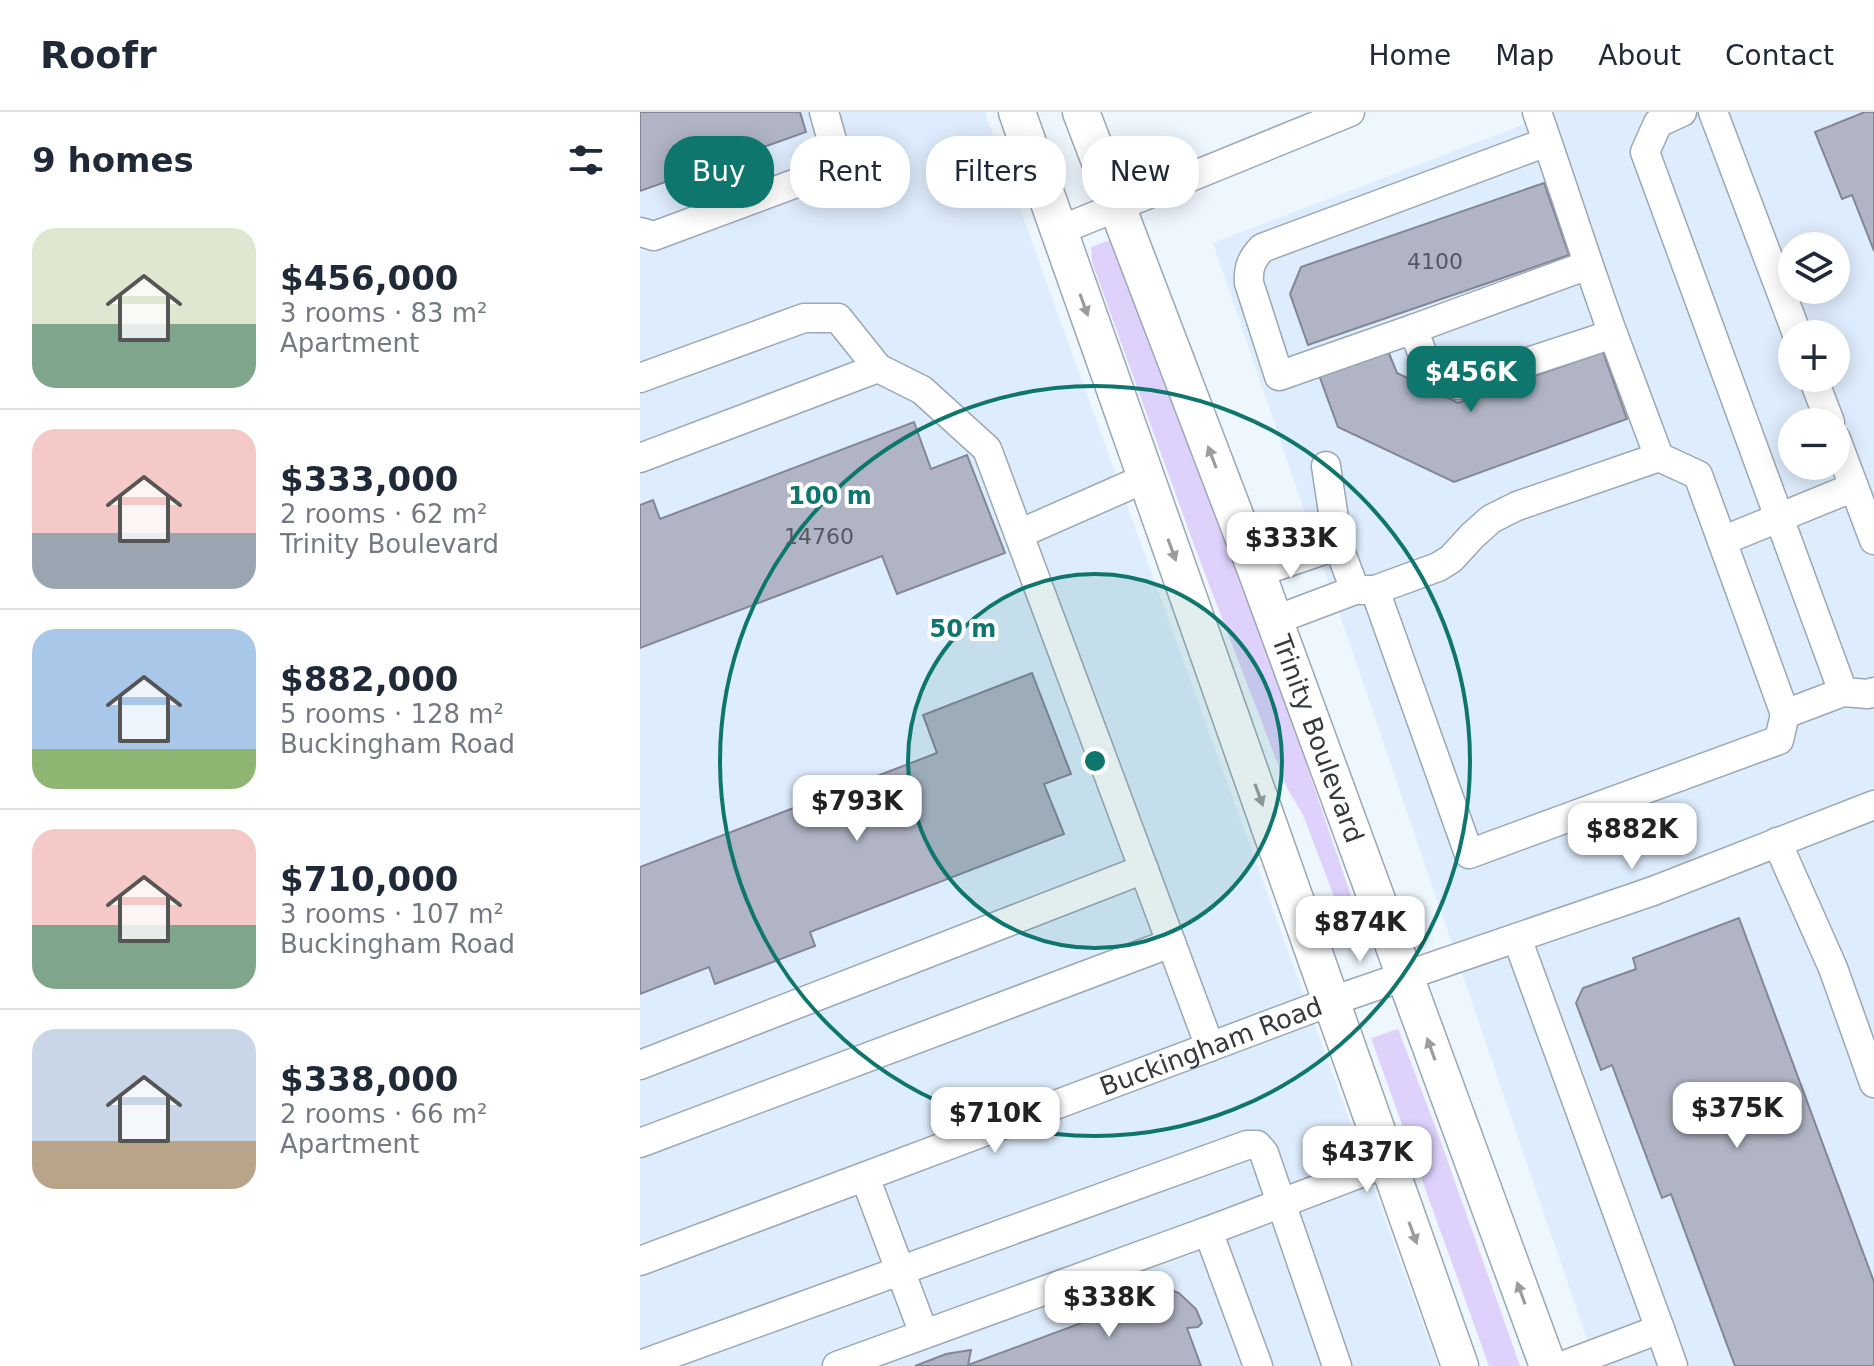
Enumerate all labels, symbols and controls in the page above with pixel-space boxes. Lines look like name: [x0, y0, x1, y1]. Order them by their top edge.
text: Roofr: [40, 33, 157, 77]
text: Home: [1368, 39, 1451, 72]
text: Map: [1495, 39, 1554, 72]
text: About: [1598, 39, 1681, 72]
text: Contact: [1725, 39, 1834, 72]
chip: Buy: [664, 136, 774, 208]
chip: Rent: [790, 136, 910, 208]
chip: Filters: [926, 136, 1066, 208]
chip: New: [1082, 136, 1199, 208]
icon: filters: [564, 138, 608, 182]
text: 9 homes: [32, 140, 194, 180]
map controls: [1778, 232, 1850, 480]
button: layers: [1778, 232, 1850, 304]
house number: 4100: [1407, 249, 1463, 274]
text: $456,000: [280, 258, 459, 298]
icon: home: [96, 260, 192, 356]
one-way arrow: [1078, 293, 1091, 317]
text: 3 rooms · 83 m²: [280, 298, 488, 328]
button: +: [1778, 320, 1850, 392]
text: Apartment: [280, 328, 419, 358]
pin: $456K: [1415, 346, 1527, 414]
text: $456K: [1425, 357, 1517, 387]
button: −: [1778, 408, 1850, 480]
one-way arrow: [1205, 445, 1218, 469]
text: $333,000: [280, 459, 459, 499]
icon: home: [96, 461, 192, 557]
text: 100 m: [788, 482, 872, 510]
text: 2 rooms · 62 m²: [280, 499, 488, 529]
pin: $333K: [1235, 512, 1347, 580]
text: $333K: [1245, 523, 1337, 553]
house number: 14760: [784, 524, 854, 549]
text: Trinity Boulevard: [280, 529, 499, 559]
one-way arrow: [1166, 538, 1178, 562]
text: 50 m: [930, 615, 996, 643]
street label: Trinity Boulevard: [1266, 630, 1370, 847]
text: $882,000: [280, 659, 459, 699]
icon: home: [96, 661, 192, 757]
text: 5 rooms · 128 m²: [280, 699, 504, 729]
text: Buckingham Road: [280, 729, 515, 759]
centre of rings: [1081, 747, 1109, 775]
pin: $793K: [801, 775, 913, 843]
one-way arrow: [1253, 783, 1265, 807]
text: $793K: [811, 786, 903, 816]
pin: $882K: [1576, 803, 1688, 871]
text: $882K: [1586, 814, 1678, 844]
text: $710,000: [280, 859, 459, 899]
icon: home: [96, 861, 192, 957]
pin: $874K: [1304, 896, 1416, 964]
text: 3 rooms · 107 m²: [280, 899, 504, 929]
text: $874K: [1314, 907, 1406, 937]
text: Buckingham Road: [280, 929, 515, 959]
street label: Buckingham Road: [1096, 991, 1326, 1102]
one-way arrow: [1424, 1037, 1437, 1061]
text: $338,000: [280, 1059, 459, 1099]
icon: home: [96, 1061, 192, 1157]
pin: $375K: [1681, 1082, 1793, 1150]
pin: $710K: [939, 1087, 1051, 1155]
text: $375K: [1691, 1093, 1783, 1123]
text: $710K: [949, 1098, 1041, 1128]
text: 2 rooms · 66 m²: [280, 1099, 488, 1129]
pin: $437K: [1311, 1126, 1423, 1194]
text: Apartment: [280, 1129, 419, 1159]
text: $437K: [1321, 1137, 1413, 1167]
one-way arrow: [1407, 1222, 1419, 1246]
pin: $338K: [1053, 1271, 1165, 1339]
one-way arrow: [1514, 1281, 1527, 1305]
text: $338K: [1063, 1282, 1155, 1312]

